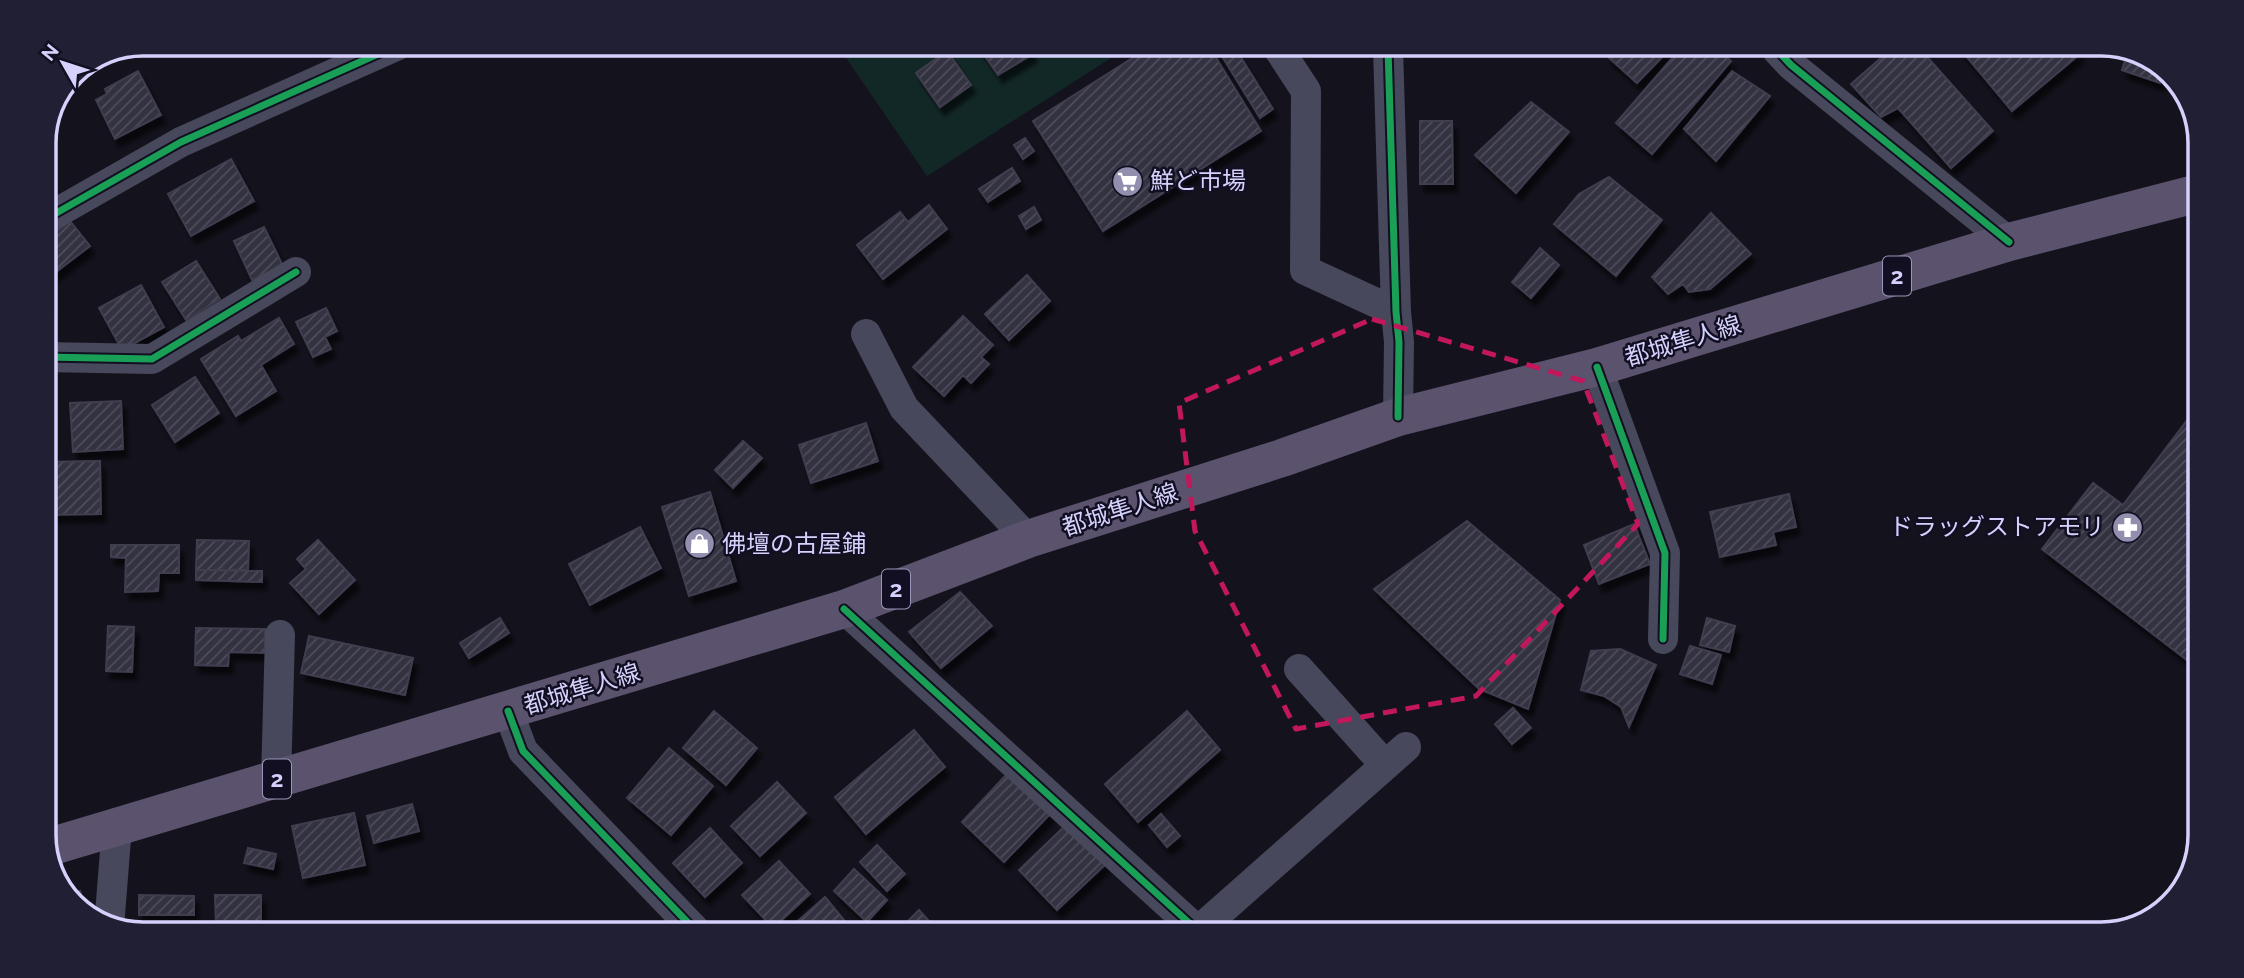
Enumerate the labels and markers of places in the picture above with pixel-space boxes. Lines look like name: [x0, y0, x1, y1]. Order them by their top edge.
supermarket icon: 鮮ど市場: [1110, 164, 1144, 198]
place label: 鮮ど市場: [1150, 166, 1246, 195]
pharmacy icon: ドラッグストアモリ: [2111, 510, 2145, 544]
place label: ドラッグストアモリ: [1889, 512, 2105, 541]
shop icon: 佛壇の古屋鋪: [682, 527, 716, 561]
place label: 佛壇の古屋鋪: [722, 529, 866, 558]

